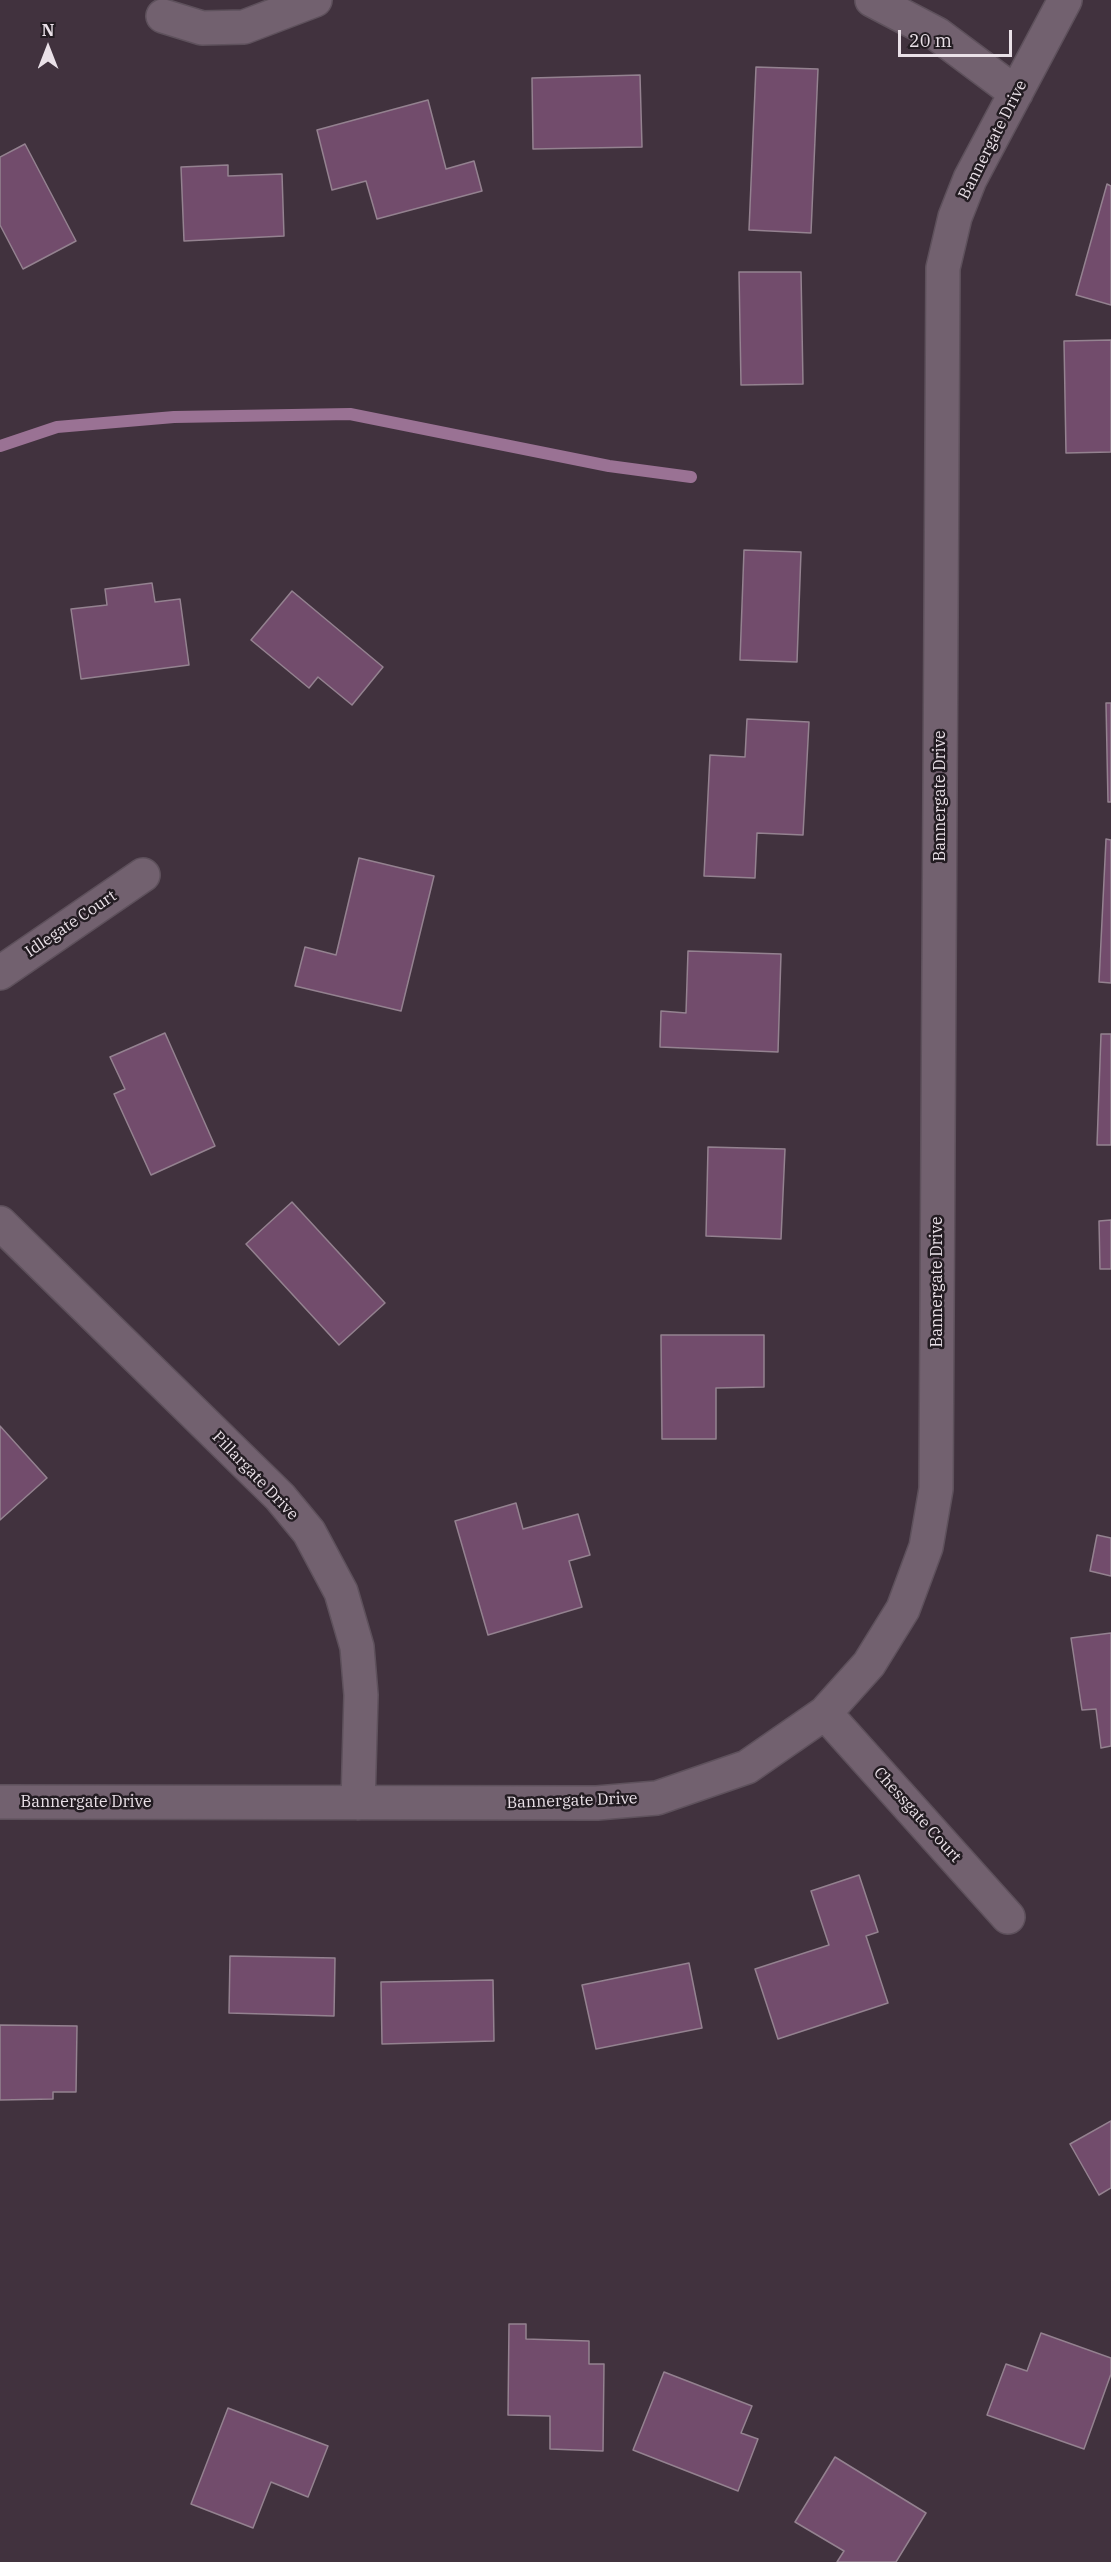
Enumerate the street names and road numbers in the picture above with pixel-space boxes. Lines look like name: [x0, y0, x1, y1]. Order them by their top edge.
street label: Bannergate Drive: [955, 77, 1031, 203]
street label: Bannergate Drive: [930, 730, 950, 862]
street label: Idlegate Court: [22, 886, 120, 962]
street label: Bannergate Drive: [927, 1216, 947, 1348]
street label: Pillargate Drive: [208, 1428, 302, 1524]
street label: Chessgate Court: [869, 1763, 965, 1867]
street label: Bannergate Drive: [506, 1789, 638, 1813]
street label: Bannergate Drive: [20, 1792, 152, 1812]

